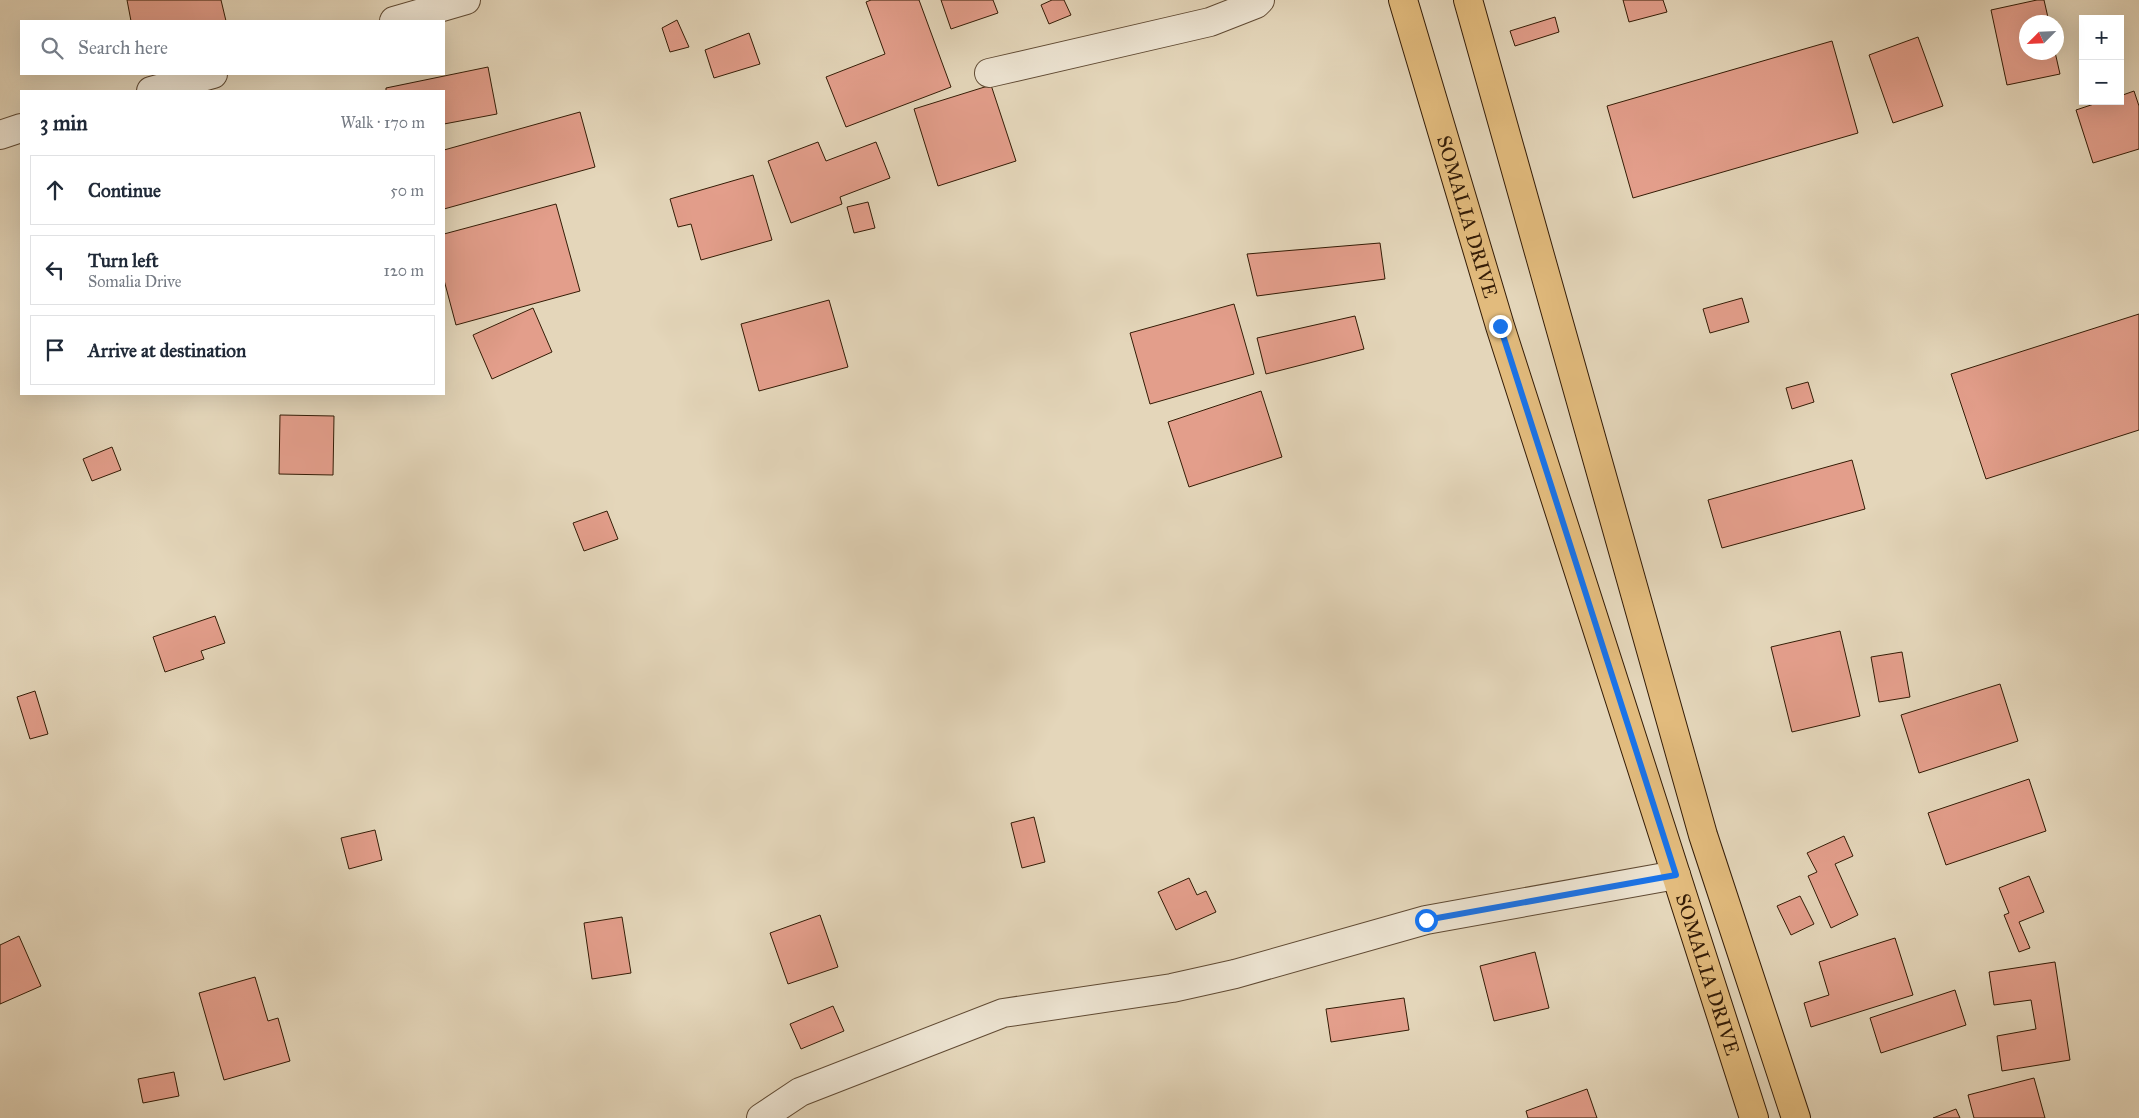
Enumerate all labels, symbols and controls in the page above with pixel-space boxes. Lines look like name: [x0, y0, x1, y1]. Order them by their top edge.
north arrow: [2019, 15, 2064, 60]
map controls: [2079, 15, 2124, 105]
button: +: [2079, 15, 2124, 60]
search box: [20, 20, 445, 75]
icon: search: [38, 34, 66, 62]
text: Search here: [78, 36, 168, 59]
button: −: [2079, 60, 2124, 105]
text: 3 min: [40, 110, 88, 136]
text: Walk · 170 m: [341, 113, 425, 132]
street label: SOMALIA DRIVE: [1432, 133, 1503, 301]
icon: ahead: [41, 176, 69, 204]
text: Continue: [88, 179, 161, 202]
text: 50 m: [390, 181, 424, 200]
text: Turn left: [88, 249, 158, 272]
icon: left: [41, 256, 69, 284]
text: 120 m: [384, 261, 424, 280]
text: Somalia Drive: [88, 272, 181, 291]
route end: [1489, 315, 1512, 338]
icon: arrive: [41, 336, 69, 364]
text: Arrive at destination: [88, 339, 246, 362]
street label: SOMALIA DRIVE: [1671, 891, 1745, 1058]
route start: [1415, 909, 1438, 932]

